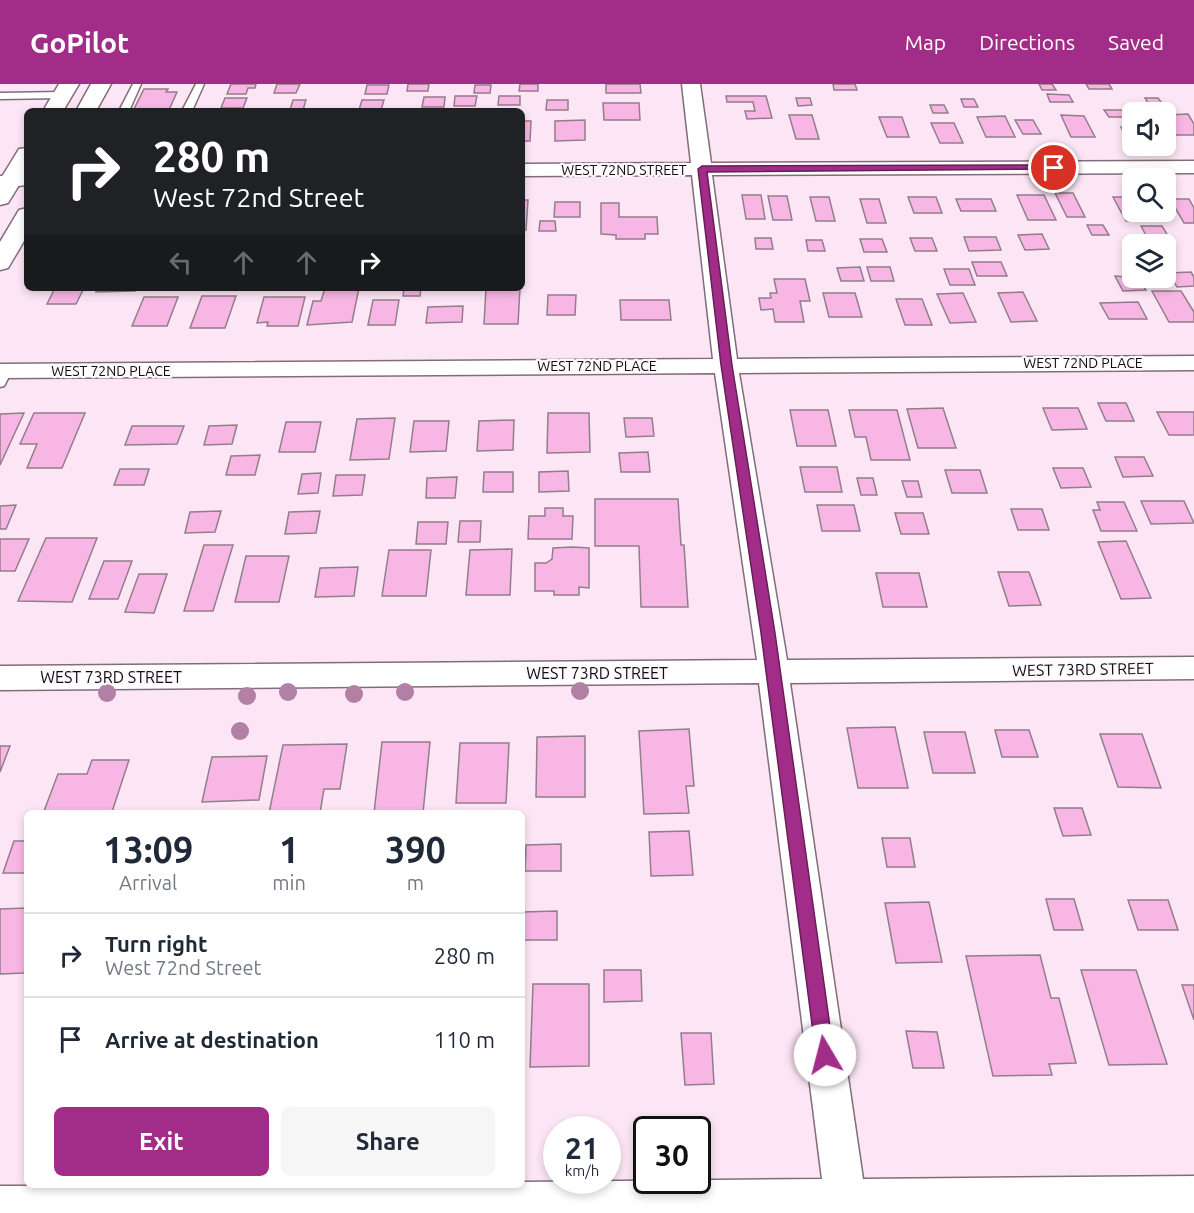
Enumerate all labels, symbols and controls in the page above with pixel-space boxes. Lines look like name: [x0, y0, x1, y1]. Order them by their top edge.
text: GoPilot: [30, 27, 129, 58]
text: Map: [905, 30, 946, 54]
text: Directions: [979, 30, 1075, 54]
text: Saved: [1108, 30, 1164, 54]
map controls: [1122, 102, 1176, 288]
button: sound: [1122, 102, 1176, 156]
icon: right: [54, 132, 132, 210]
text: 280 m: [153, 133, 270, 180]
pin: [1028, 142, 1079, 193]
icon: arrive: [1037, 151, 1070, 184]
street label: WEST 72ND STREET: [561, 162, 687, 178]
button: search: [1122, 168, 1176, 222]
text: West 72nd Street: [153, 182, 364, 212]
button: layers: [1122, 234, 1176, 288]
icon: left: [164, 246, 197, 279]
icon: ahead: [227, 246, 260, 279]
icon: ahead: [290, 246, 323, 279]
icon: right: [353, 246, 386, 279]
street label: WEST 72ND PLACE: [1023, 355, 1143, 371]
street label: WEST 72ND PLACE: [537, 358, 657, 374]
street label: WEST 72ND PLACE: [51, 363, 171, 379]
street label: WEST 73RD STREET: [1012, 659, 1154, 679]
street label: WEST 73RD STREET: [526, 664, 668, 682]
street label: WEST 73RD STREET: [40, 668, 182, 686]
text: 13:09: [103, 829, 193, 870]
text: 1: [279, 829, 299, 870]
text: 390: [385, 829, 446, 870]
text: Arrival: [119, 871, 177, 894]
text: min: [272, 871, 306, 894]
text: m: [407, 871, 424, 894]
text: Turn right: [105, 931, 207, 956]
icon: right: [54, 939, 87, 972]
text: 280 m: [434, 943, 495, 968]
text: West 72nd Street: [105, 956, 261, 979]
icon: arrive: [54, 1023, 87, 1056]
position arrow: [793, 1023, 857, 1087]
text: Arrive at destination: [105, 1027, 319, 1052]
text: 110 m: [434, 1027, 495, 1052]
button: Exit: [54, 1107, 269, 1176]
button: Share: [281, 1107, 495, 1176]
speed limit sign: 30: [633, 1116, 711, 1194]
text: 21: [565, 1131, 599, 1165]
text: km/h: [565, 1162, 599, 1179]

